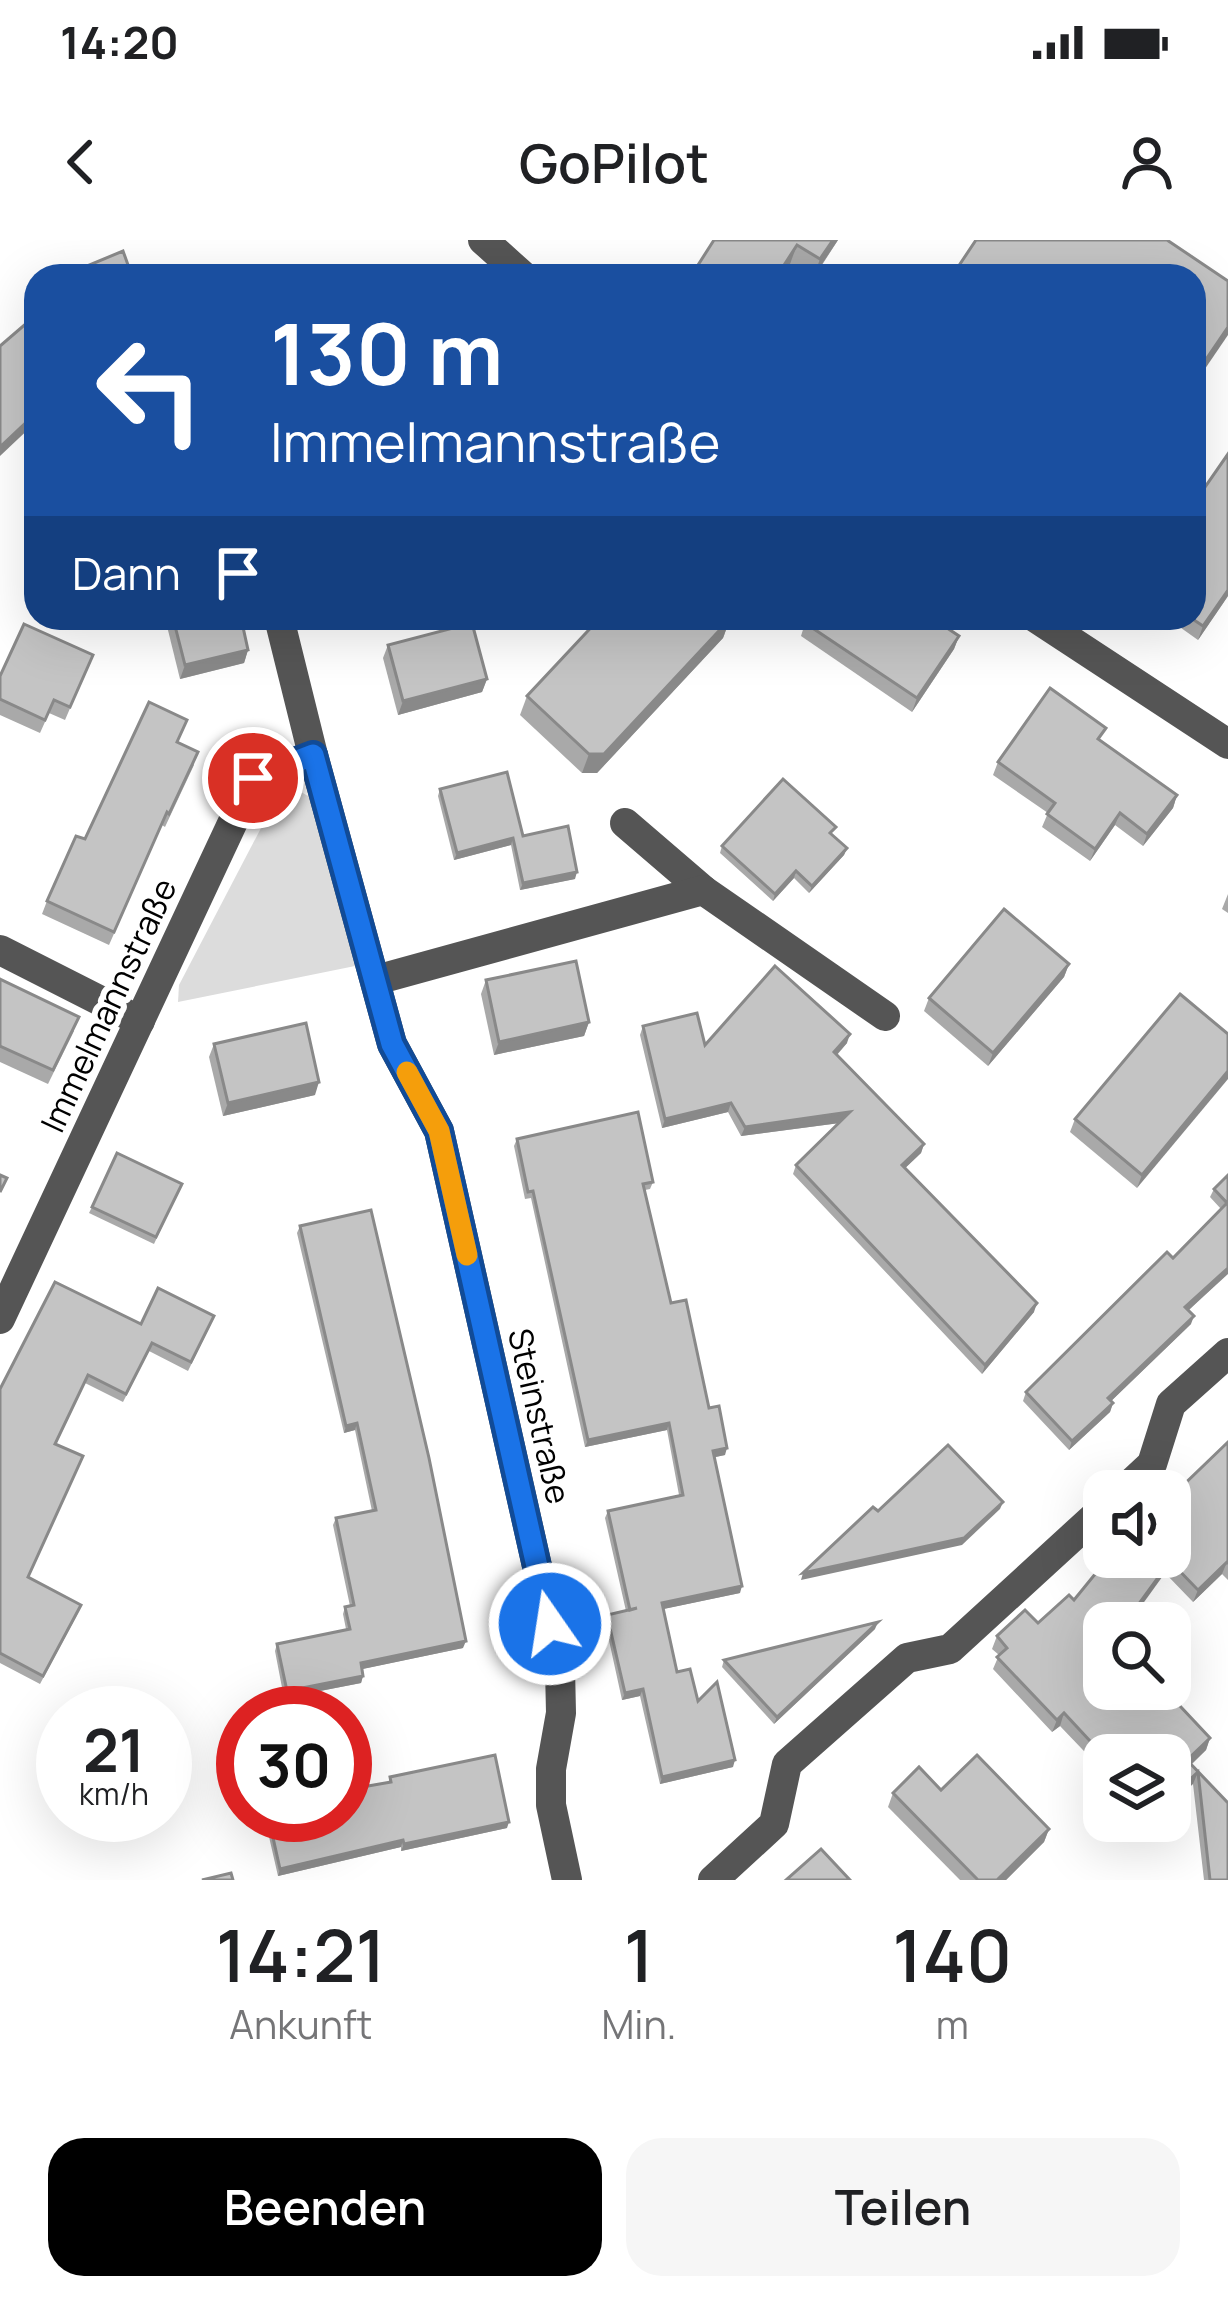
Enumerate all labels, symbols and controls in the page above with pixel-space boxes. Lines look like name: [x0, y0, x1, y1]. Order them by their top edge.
text: 14:20: [60, 11, 179, 73]
text: GoPilot: [519, 125, 709, 199]
icon: back: [48, 129, 114, 195]
icon: person: [1114, 129, 1180, 195]
text: 130 m: [270, 295, 503, 410]
icon: left: [72, 312, 228, 468]
text: Immelmannstraße: [270, 404, 720, 478]
icon: arrive: [205, 540, 271, 606]
text: Dann: [72, 542, 181, 604]
pin: [202, 727, 304, 829]
icon: arrive: [220, 745, 286, 811]
street label: Immelmannstraße: [29, 871, 187, 1139]
street label: Steinstraße: [498, 1324, 582, 1508]
map controls: [1083, 1470, 1191, 1842]
button: sound: [1083, 1470, 1191, 1578]
position arrow: [487, 1561, 613, 1687]
button: search: [1083, 1602, 1191, 1710]
speed limit sign: 30: [216, 1686, 372, 1842]
text: 21: [83, 1708, 145, 1790]
button: layers: [1083, 1734, 1191, 1842]
text: km/h: [79, 1773, 149, 1814]
text: 14:21: [216, 1905, 386, 2004]
text: 1: [624, 1905, 654, 2004]
text: 140: [892, 1905, 1012, 2004]
text: Ankunft: [229, 1997, 372, 2051]
text: Min.: [602, 1997, 676, 2051]
text: m: [936, 1997, 969, 2051]
button: Beenden: [48, 2138, 602, 2276]
button: Teilen: [626, 2138, 1180, 2276]

